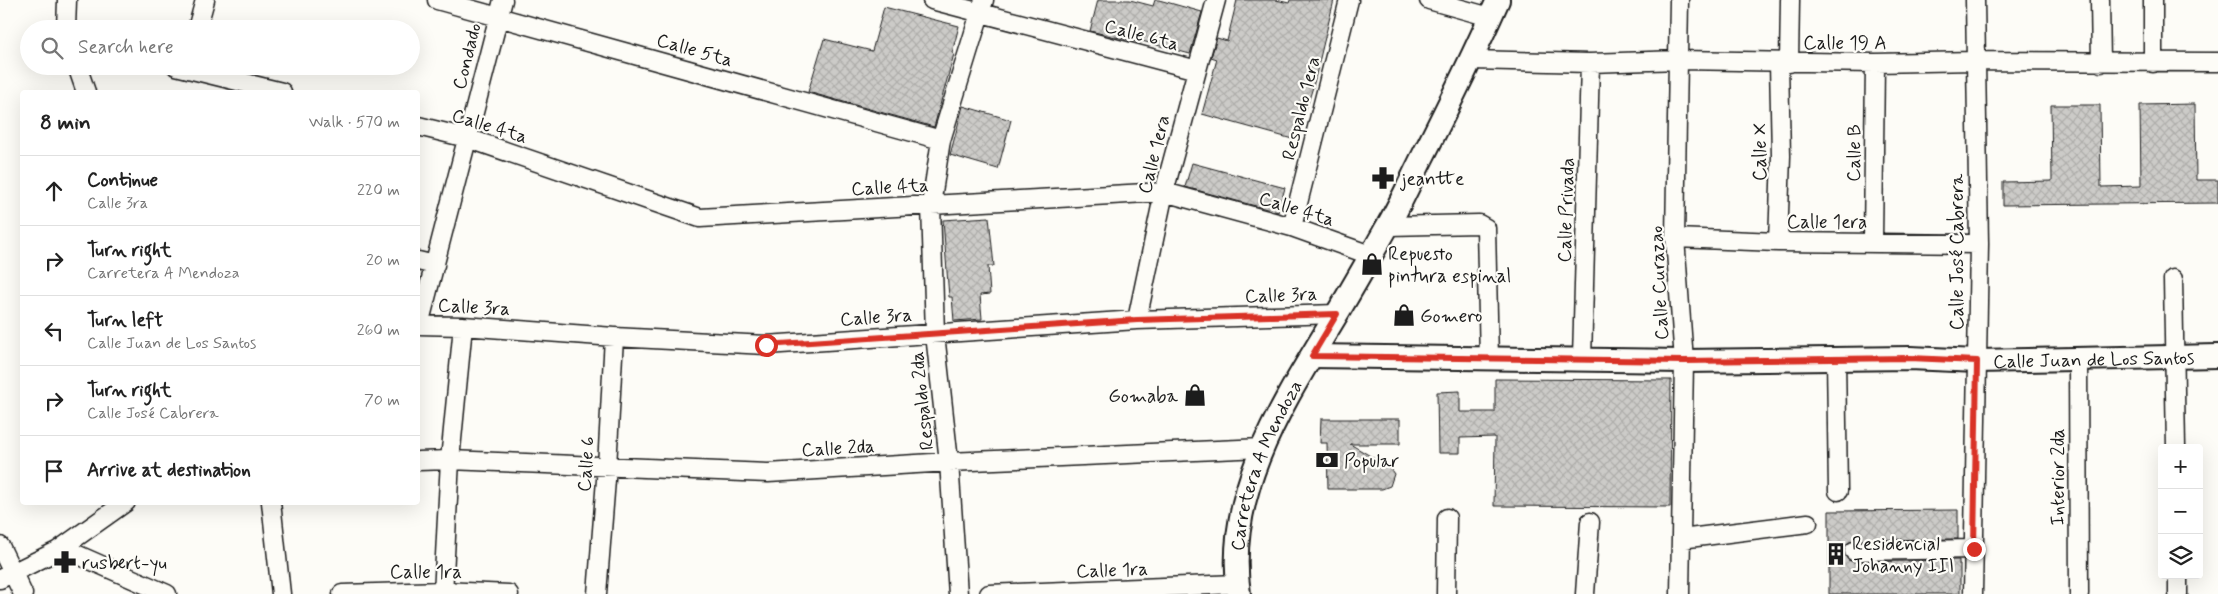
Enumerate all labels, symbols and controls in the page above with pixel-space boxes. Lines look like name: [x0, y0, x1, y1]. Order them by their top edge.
street label: Calle 6ta: [1102, 14, 1182, 57]
search box: [20, 20, 420, 75]
street label: Condado: [447, 21, 488, 92]
street label: Calle 5ta: [654, 28, 735, 73]
street label: Calle 19 A: [1803, 31, 1887, 56]
icon: search: [38, 34, 66, 62]
text: Search here: [78, 35, 174, 60]
street label: Respaldo 1era: [1276, 54, 1326, 163]
street label: Calle 4ta: [449, 103, 530, 150]
text: 8 min: [40, 109, 91, 137]
text: Walk · 570 m: [309, 112, 400, 133]
street label: Calle 1era: [1133, 112, 1176, 196]
street label: Calle X: [1748, 123, 1773, 181]
street label: Calle B: [1841, 124, 1868, 182]
street label: Calle Privada: [1552, 157, 1581, 263]
pharmacy icon: jeantte: [1370, 165, 1396, 191]
place label: jeantte: [1399, 167, 1464, 192]
text: Continue: [87, 168, 158, 193]
street label: Calle 4ta: [851, 173, 929, 202]
street label: Calle José Cabrera: [1945, 173, 1970, 330]
icon: ahead: [40, 177, 68, 205]
text: 220 m: [357, 180, 400, 201]
street label: Calle 4ta: [1256, 186, 1337, 233]
text: Calle 3ra: [87, 193, 148, 214]
street label: Calle 1era: [1787, 210, 1867, 235]
street label: Calle Curazao: [1644, 225, 1675, 341]
text: Turn right: [87, 238, 171, 263]
place label: Repuesto pintura espinal: [1388, 242, 1511, 289]
icon: right: [40, 247, 68, 275]
text: 20 m: [366, 250, 400, 271]
shop icon: Repuesto pintura espinal: [1359, 251, 1385, 277]
text: Carretera A Mendoza: [87, 263, 240, 284]
street label: Calle 3ra: [1244, 282, 1318, 309]
street label: Calle 3ra: [437, 293, 511, 322]
shop icon: Gomero: [1391, 302, 1417, 328]
street label: Calle 3ra: [839, 303, 913, 332]
place label: Gomero: [1420, 304, 1483, 329]
text: Turn left: [87, 308, 163, 333]
icon: left: [40, 317, 68, 345]
text: 260 m: [357, 320, 400, 341]
text: Calle Juan de Los Santos: [87, 333, 256, 354]
route start: [755, 334, 778, 357]
street label: Calle Juan de Los Santos: [1993, 345, 2195, 375]
street label: Respaldo 2da: [905, 350, 940, 451]
street label: Carretera A Mendoza: [1226, 376, 1309, 552]
text: Turn right: [87, 378, 171, 403]
shop icon: Gomaba: [1182, 382, 1208, 408]
place label: Gomaba: [1108, 384, 1179, 409]
icon: right: [40, 387, 68, 415]
text: 70 m: [364, 390, 400, 411]
text: Calle José Cabrera: [87, 403, 219, 424]
street label: Interior 2da: [2046, 429, 2071, 525]
street label: Calle 2da: [801, 434, 875, 463]
street label: Calle 6: [572, 435, 601, 493]
map controls: [2158, 444, 2203, 579]
button: +: [2158, 444, 2203, 489]
bank icon: Popular: [1314, 447, 1340, 473]
place label: Popular: [1344, 449, 1399, 474]
icon: arrive: [40, 457, 68, 485]
text: Arrive at destination: [87, 458, 251, 483]
button: −: [2158, 489, 2203, 534]
place label: Residencial Johanny III: [1852, 532, 1954, 579]
button: layers: [2158, 534, 2203, 579]
route end: [1963, 538, 1986, 561]
building icon: Residencial Johanny III: [1823, 541, 1849, 567]
pharmacy icon: rusbert-yu: [52, 549, 78, 575]
place label: rusbert-yu: [82, 551, 167, 577]
street label: Calle 1ra: [1076, 557, 1149, 584]
street label: Calle 1ra: [390, 560, 462, 585]

